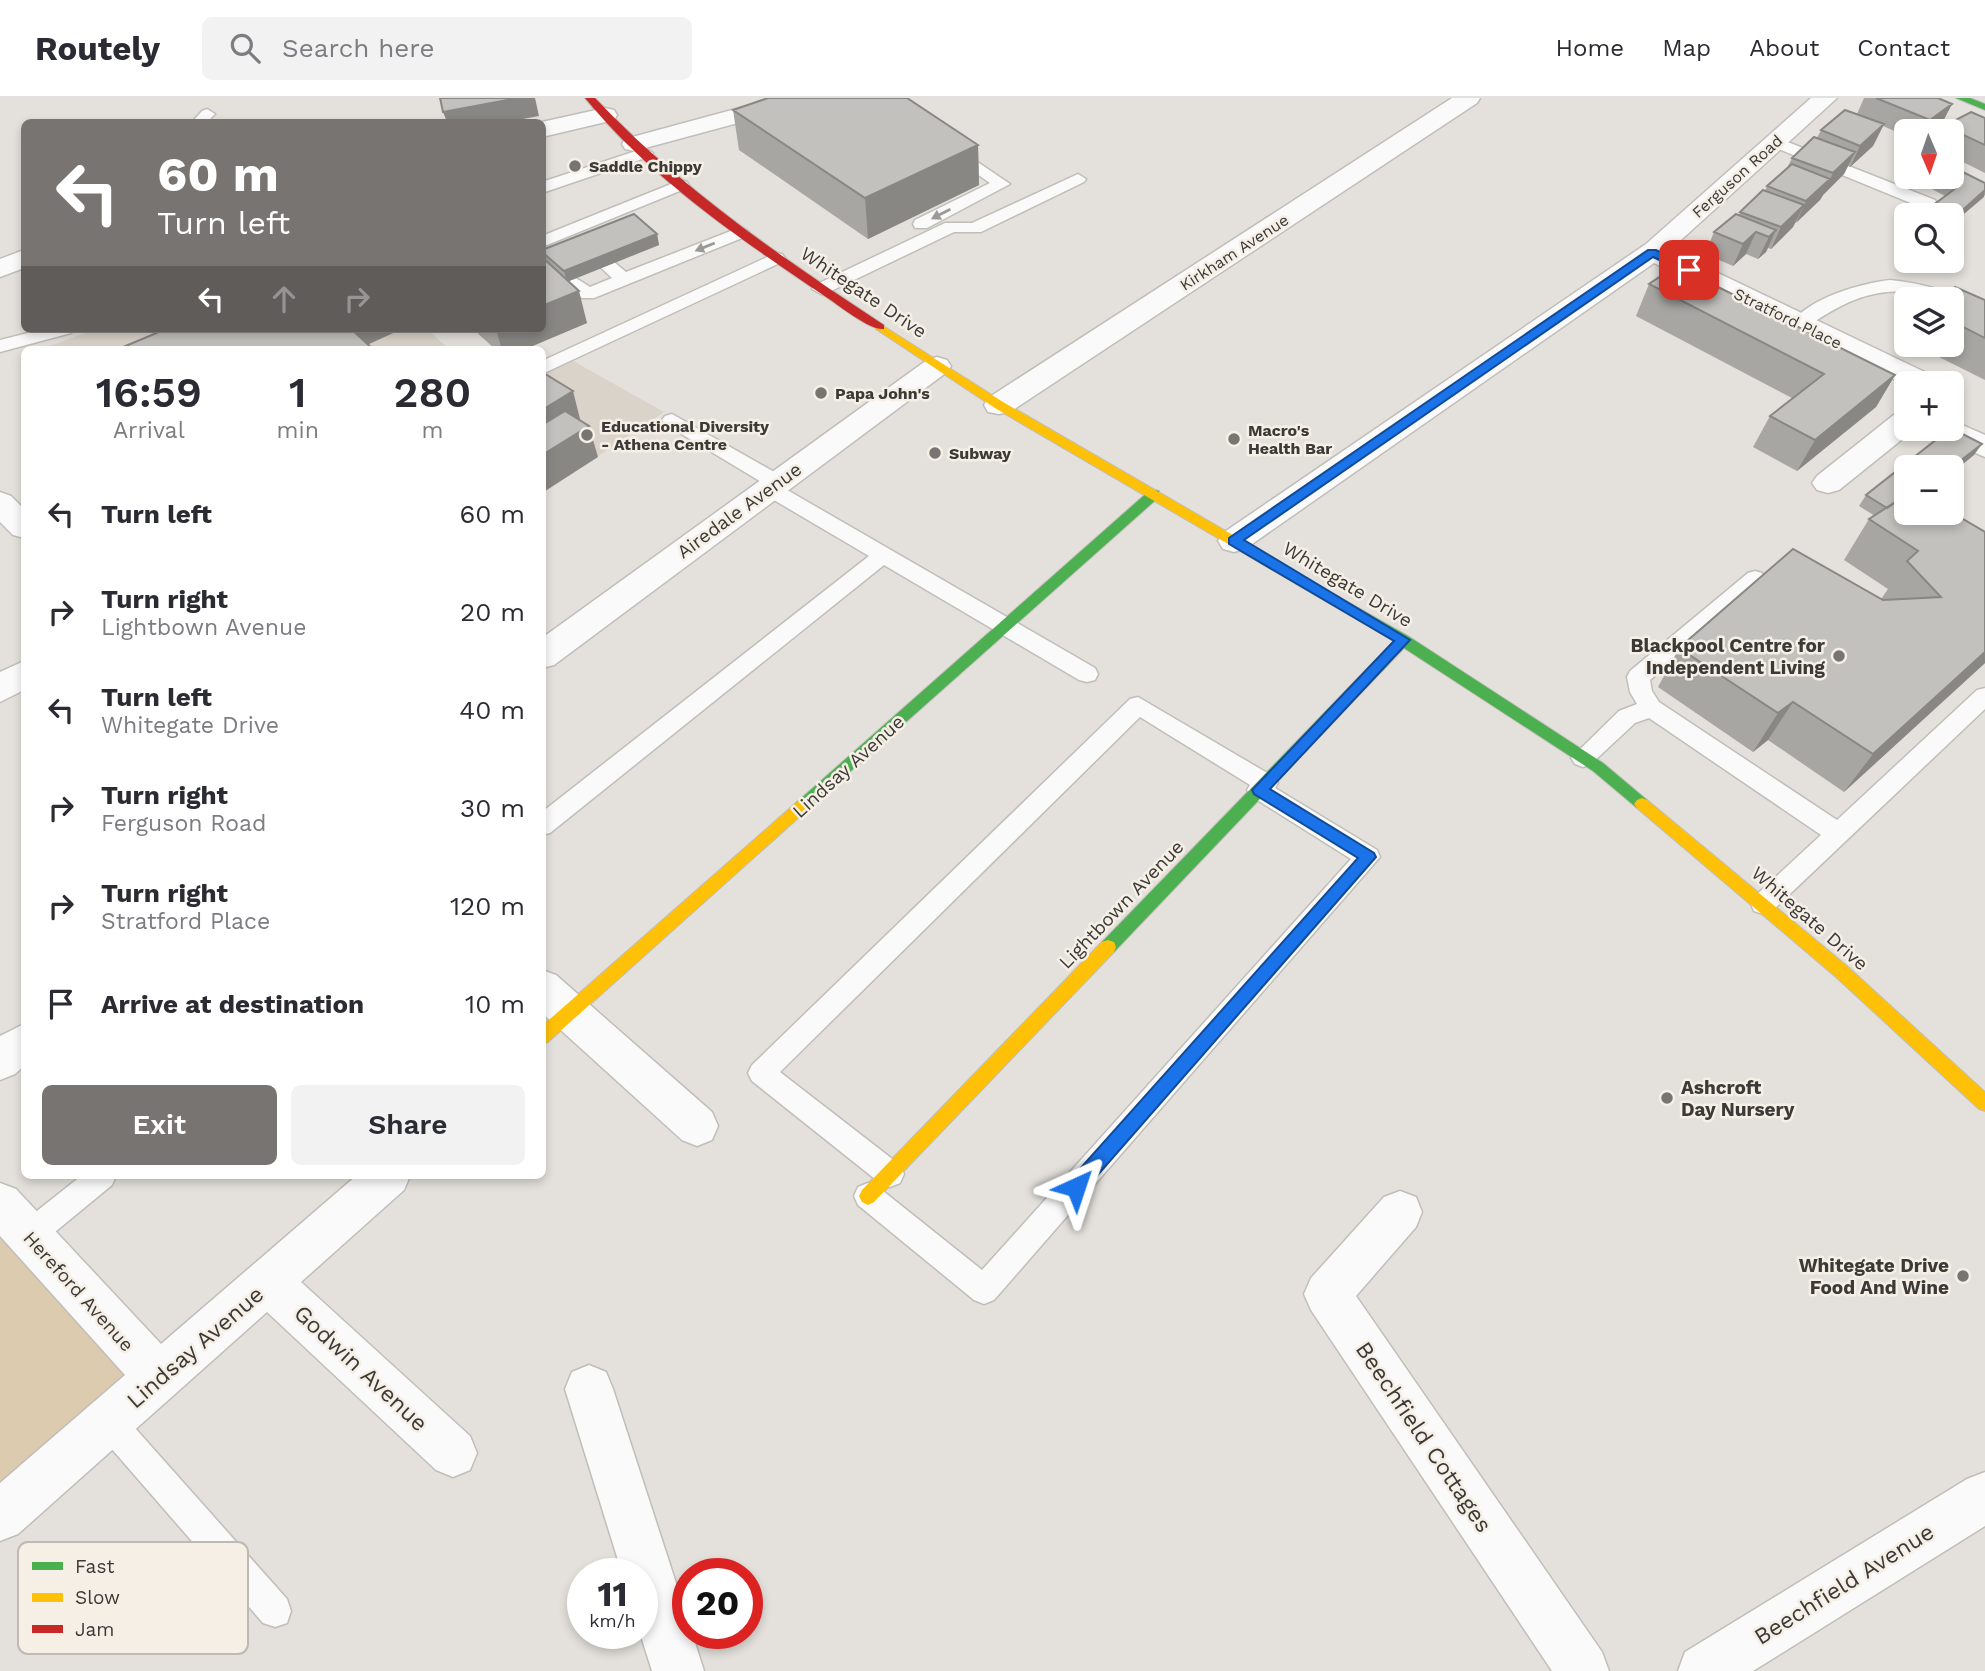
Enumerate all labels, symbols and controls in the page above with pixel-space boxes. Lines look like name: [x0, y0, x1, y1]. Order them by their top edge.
search box: [202, 17, 692, 80]
text: Routely: [35, 29, 160, 68]
icon: search: [226, 29, 264, 67]
text: Search here: [282, 33, 434, 63]
text: Home: [1556, 34, 1624, 62]
text: Map: [1662, 34, 1711, 62]
text: About: [1749, 34, 1819, 62]
text: Contact: [1857, 34, 1950, 62]
north arrow: [1894, 119, 1964, 189]
map controls: [1894, 119, 1964, 525]
street label: Ferguson Road: [1688, 131, 1786, 222]
text: 60 m: [157, 145, 279, 203]
icon: left: [42, 147, 133, 238]
place label: Saddle Chippy: [589, 157, 703, 176]
marker: Saddle Chippy: [567, 158, 583, 174]
button: search: [1894, 203, 1964, 273]
text: Turn left: [157, 204, 290, 242]
one-way arrow: [931, 208, 951, 219]
street label: Kirkham Avenue: [1176, 210, 1292, 295]
pin: [1659, 240, 1719, 300]
one-way arrow: [694, 242, 715, 253]
street label: Whitegate Drive: [796, 242, 931, 343]
icon: arrive: [1670, 251, 1708, 289]
icon: left: [192, 280, 230, 318]
icon: ahead: [265, 280, 303, 318]
icon: right: [338, 280, 376, 318]
street label: Stratford Place: [1731, 284, 1845, 353]
button: layers: [1894, 287, 1964, 357]
text: 16:59: [96, 368, 202, 417]
text: 1: [289, 368, 306, 417]
text: 280: [394, 368, 471, 417]
button: +: [1894, 371, 1964, 441]
place label: Papa John's: [835, 384, 930, 403]
marker: Papa John's: [813, 385, 829, 401]
text: Arrival: [113, 417, 185, 444]
text: min: [277, 417, 319, 444]
text: m: [421, 417, 443, 444]
place label: Educational Diversity - Athena Centre: [601, 417, 770, 454]
place label: Macro's Health Bar: [1248, 421, 1332, 458]
marker: Educational Diversity - Athena Centre: [579, 427, 595, 443]
marker: Macro's Health Bar: [1226, 431, 1242, 447]
place label: Subway: [949, 444, 1012, 463]
marker: Subway: [927, 445, 943, 461]
button: −: [1894, 455, 1964, 525]
street label: Airedale Avenue: [673, 457, 806, 563]
icon: left: [42, 495, 80, 533]
text: Turn left: [101, 499, 212, 529]
text: 60 m: [459, 499, 525, 529]
street label: Whitegate Drive: [1279, 537, 1417, 632]
text: Turn right: [101, 584, 228, 614]
icon: right: [42, 593, 80, 631]
text: 20 m: [460, 597, 525, 627]
text: Lightbown Avenue: [101, 614, 306, 641]
place label: Blackpool Centre for Independent Living: [1630, 634, 1826, 679]
marker: Blackpool Centre for Independent Living: [1831, 648, 1847, 664]
text: Turn left: [101, 682, 212, 712]
icon: left: [42, 691, 80, 729]
text: 40 m: [459, 695, 525, 725]
street label: Lindsay Avenue: [788, 710, 909, 823]
text: Whitegate Drive: [101, 712, 279, 739]
text: Turn right: [101, 780, 228, 810]
icon: right: [42, 789, 80, 827]
text: 30 m: [460, 793, 525, 823]
text: Ferguson Road: [101, 810, 266, 837]
street label: Lightbown Avenue: [1054, 835, 1189, 973]
street label: Whitegate Drive: [1747, 861, 1873, 975]
text: Turn right: [101, 878, 228, 908]
icon: right: [42, 887, 80, 925]
text: 120 m: [450, 891, 525, 921]
text: Stratford Place: [101, 908, 270, 935]
icon: arrive: [42, 985, 80, 1023]
text: Arrive at destination: [101, 989, 364, 1019]
text: 10 m: [465, 989, 525, 1019]
place label: Ashcroft Day Nursery: [1681, 1076, 1795, 1121]
button: Exit: [42, 1085, 277, 1165]
button: Share: [291, 1085, 525, 1165]
marker: Ashcroft Day Nursery: [1659, 1090, 1675, 1106]
position arrow: [1039, 1150, 1113, 1224]
street label: Hereford Avenue: [19, 1226, 139, 1356]
place label: Whitegate Drive Food And Wine: [1799, 1254, 1949, 1299]
marker: Whitegate Drive Food And Wine: [1955, 1268, 1971, 1284]
street label: Lindsay Avenue: [121, 1281, 269, 1414]
street label: Godwin Avenue: [288, 1300, 433, 1437]
street label: Beechfield Cottages: [1350, 1337, 1497, 1538]
street label: Beechfield Avenue: [1749, 1518, 1939, 1651]
legend: [18, 1542, 248, 1654]
text: Fast: [75, 1555, 114, 1578]
speed limit sign: 20: [672, 1558, 763, 1649]
text: 11: [597, 1573, 628, 1615]
text: Slow: [75, 1586, 120, 1609]
text: km/h: [589, 1610, 636, 1631]
text: Jam: [75, 1618, 114, 1641]

